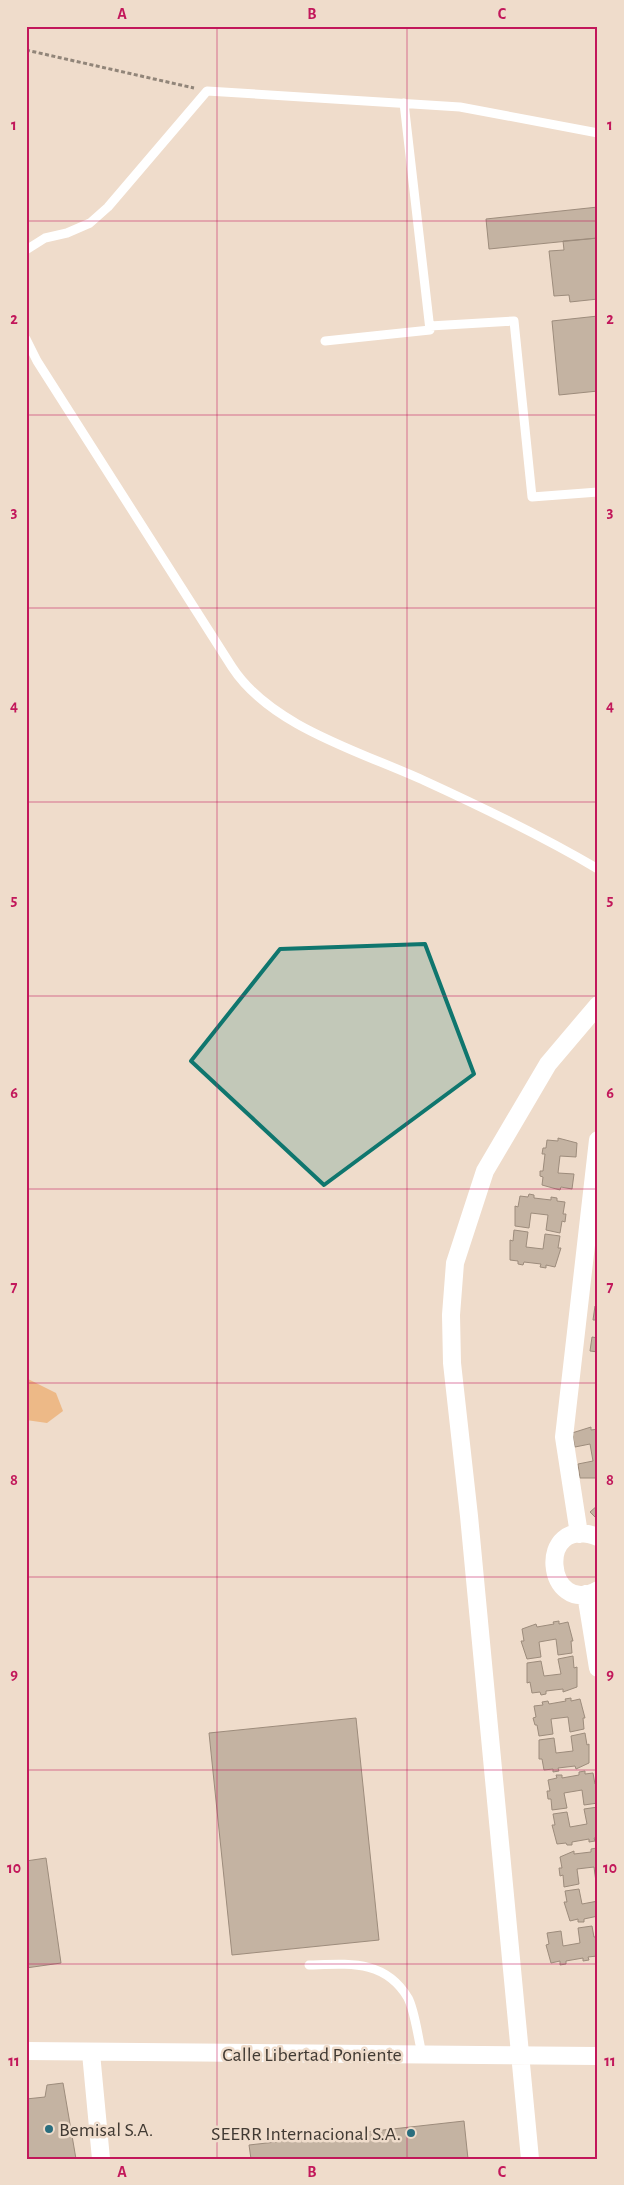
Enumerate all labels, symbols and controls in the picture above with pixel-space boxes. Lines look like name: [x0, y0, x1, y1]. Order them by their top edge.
text: A: [117, 6, 127, 22]
text: B: [307, 6, 317, 22]
text: C: [498, 6, 507, 22]
text: 1: [11, 117, 17, 133]
text: 1: [607, 117, 613, 133]
text: 2: [10, 311, 18, 327]
text: 2: [606, 311, 614, 327]
text: 3: [11, 504, 18, 520]
text: 3: [607, 504, 614, 520]
text: 4: [10, 698, 18, 714]
text: 4: [606, 698, 614, 714]
text: 5: [11, 892, 18, 908]
text: 5: [607, 892, 614, 908]
text: 6: [10, 1085, 18, 1101]
text: 6: [606, 1085, 614, 1101]
text: 7: [11, 1279, 18, 1295]
text: 7: [607, 1279, 614, 1295]
text: 8: [10, 1472, 18, 1488]
text: 8: [606, 1472, 614, 1488]
text: 9: [10, 1666, 18, 1682]
text: 9: [606, 1666, 614, 1682]
text: 10: [7, 1860, 21, 1876]
text: 10: [603, 1860, 617, 1876]
street label: Calle Libertad Poniente: [222, 2045, 402, 2065]
text: 11: [8, 2053, 20, 2069]
text: 11: [604, 2053, 616, 2069]
place label: Bemisal S.A.: [59, 2120, 153, 2140]
marker: Bemisal S.A.: [43, 2123, 55, 2135]
place label: SEERR Internacional S.A.: [211, 2124, 401, 2144]
marker: SEERR Internacional S.A.: [405, 2127, 417, 2139]
text: A: [117, 2164, 127, 2180]
text: B: [307, 2164, 317, 2180]
text: C: [498, 2164, 507, 2180]

